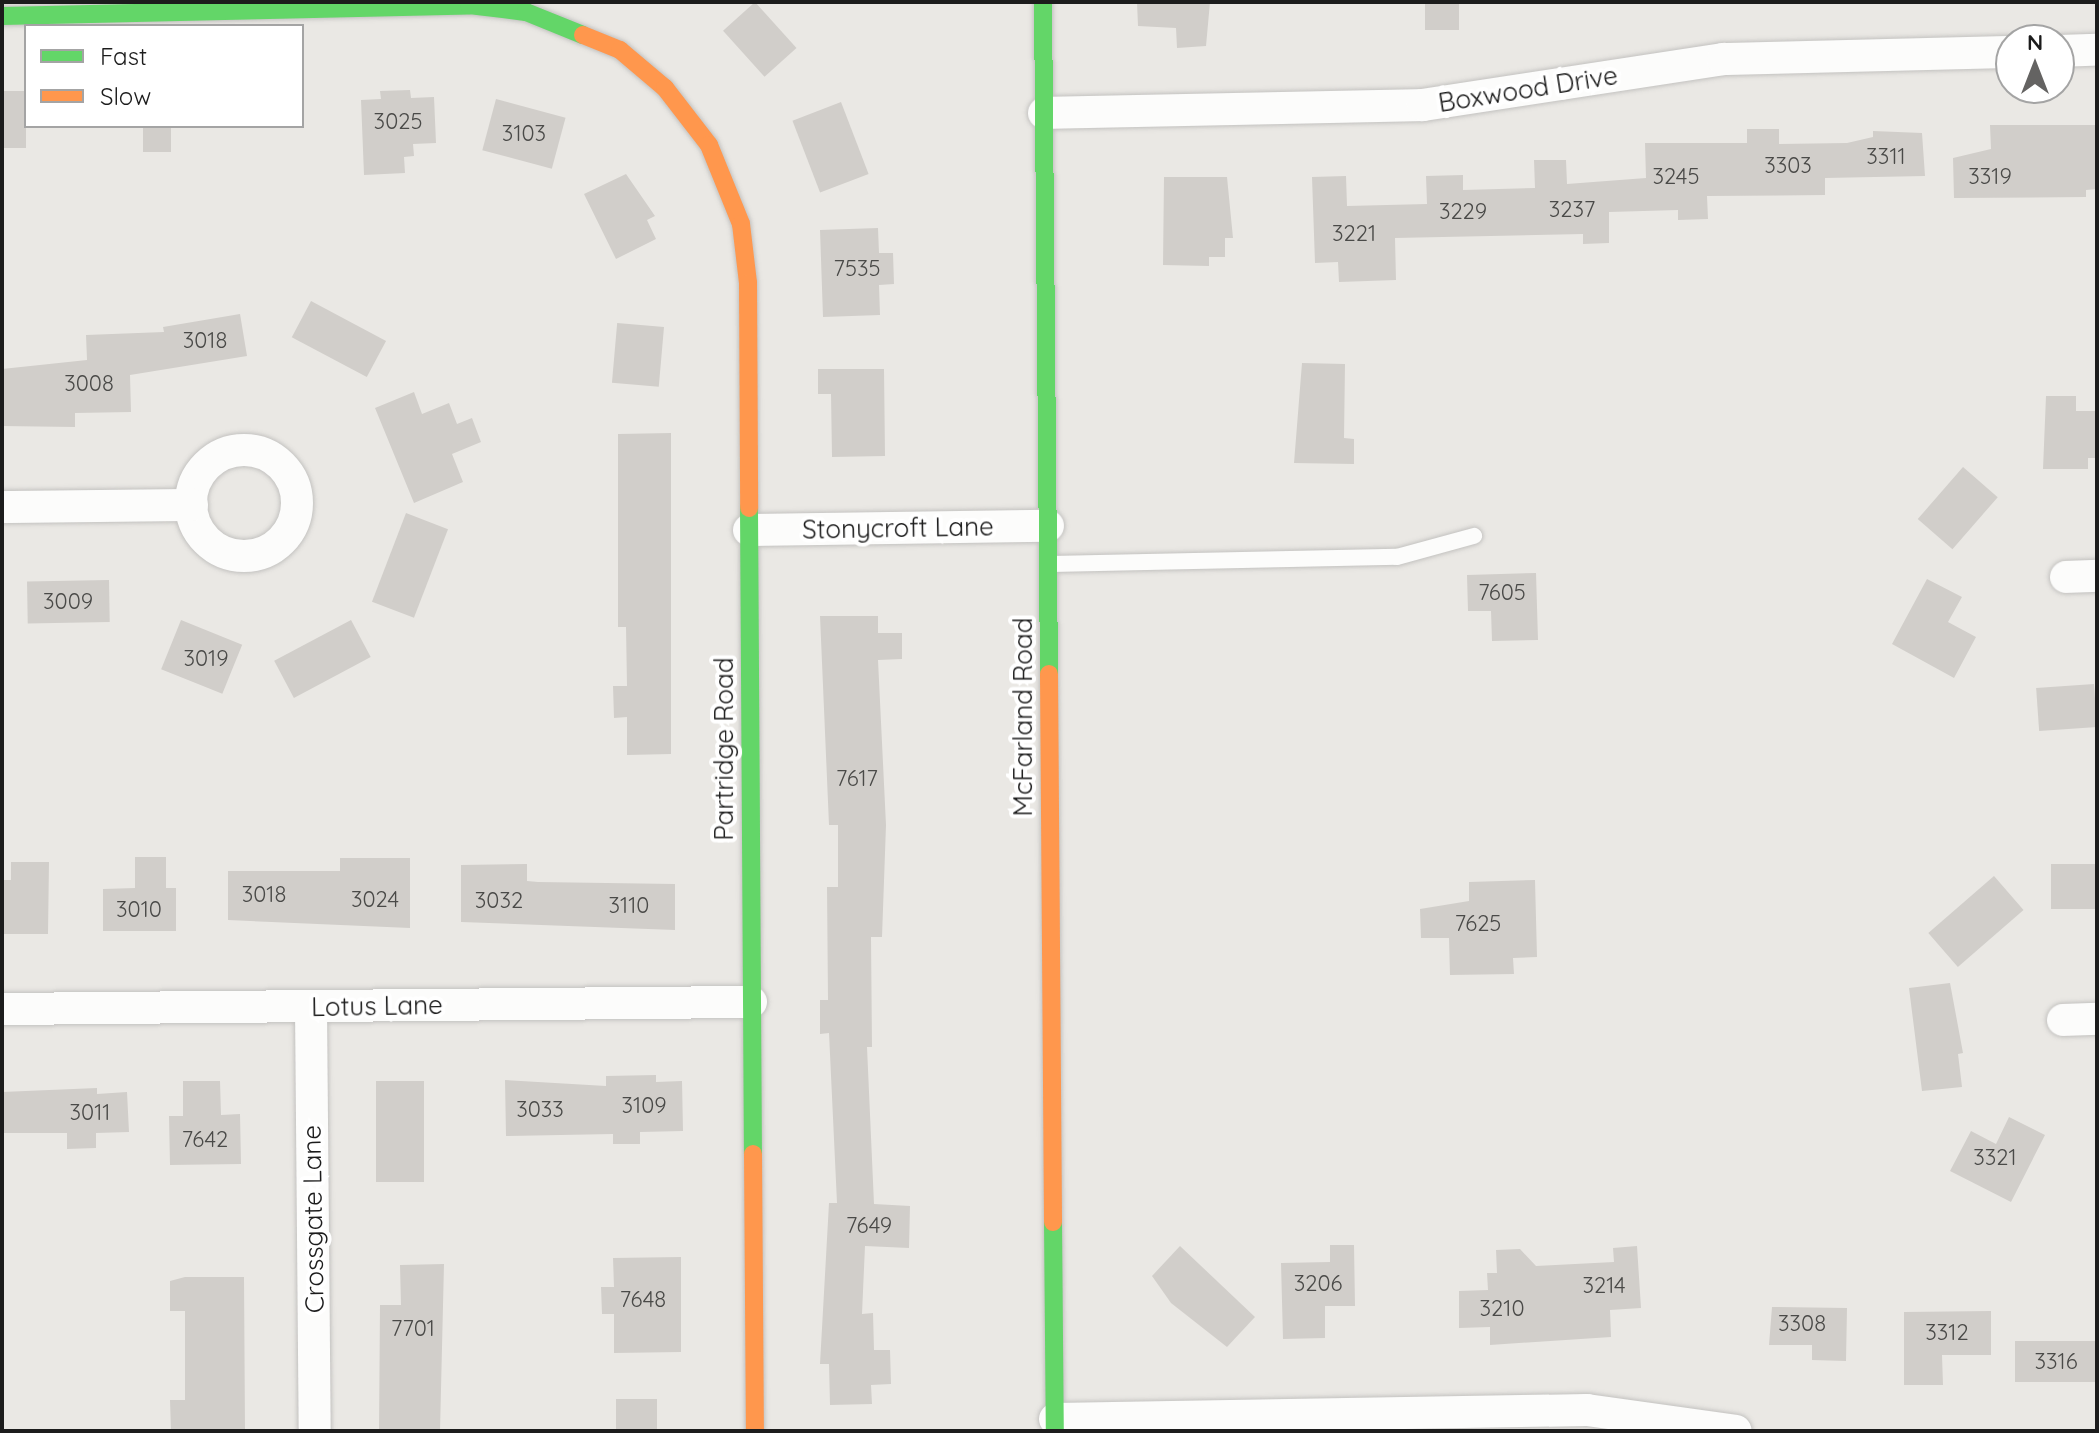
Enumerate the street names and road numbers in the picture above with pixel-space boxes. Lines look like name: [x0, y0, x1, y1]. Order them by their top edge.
street label: Boxwood Drive: [1436, 59, 1620, 119]
street label: Stonycroft Lane: [802, 511, 994, 545]
street label: McFarland Road: [1007, 617, 1039, 817]
street label: Partridge Road: [708, 657, 740, 841]
street label: Lotus Lane: [311, 989, 443, 1023]
street label: Crossgate Lane: [296, 1125, 330, 1313]

